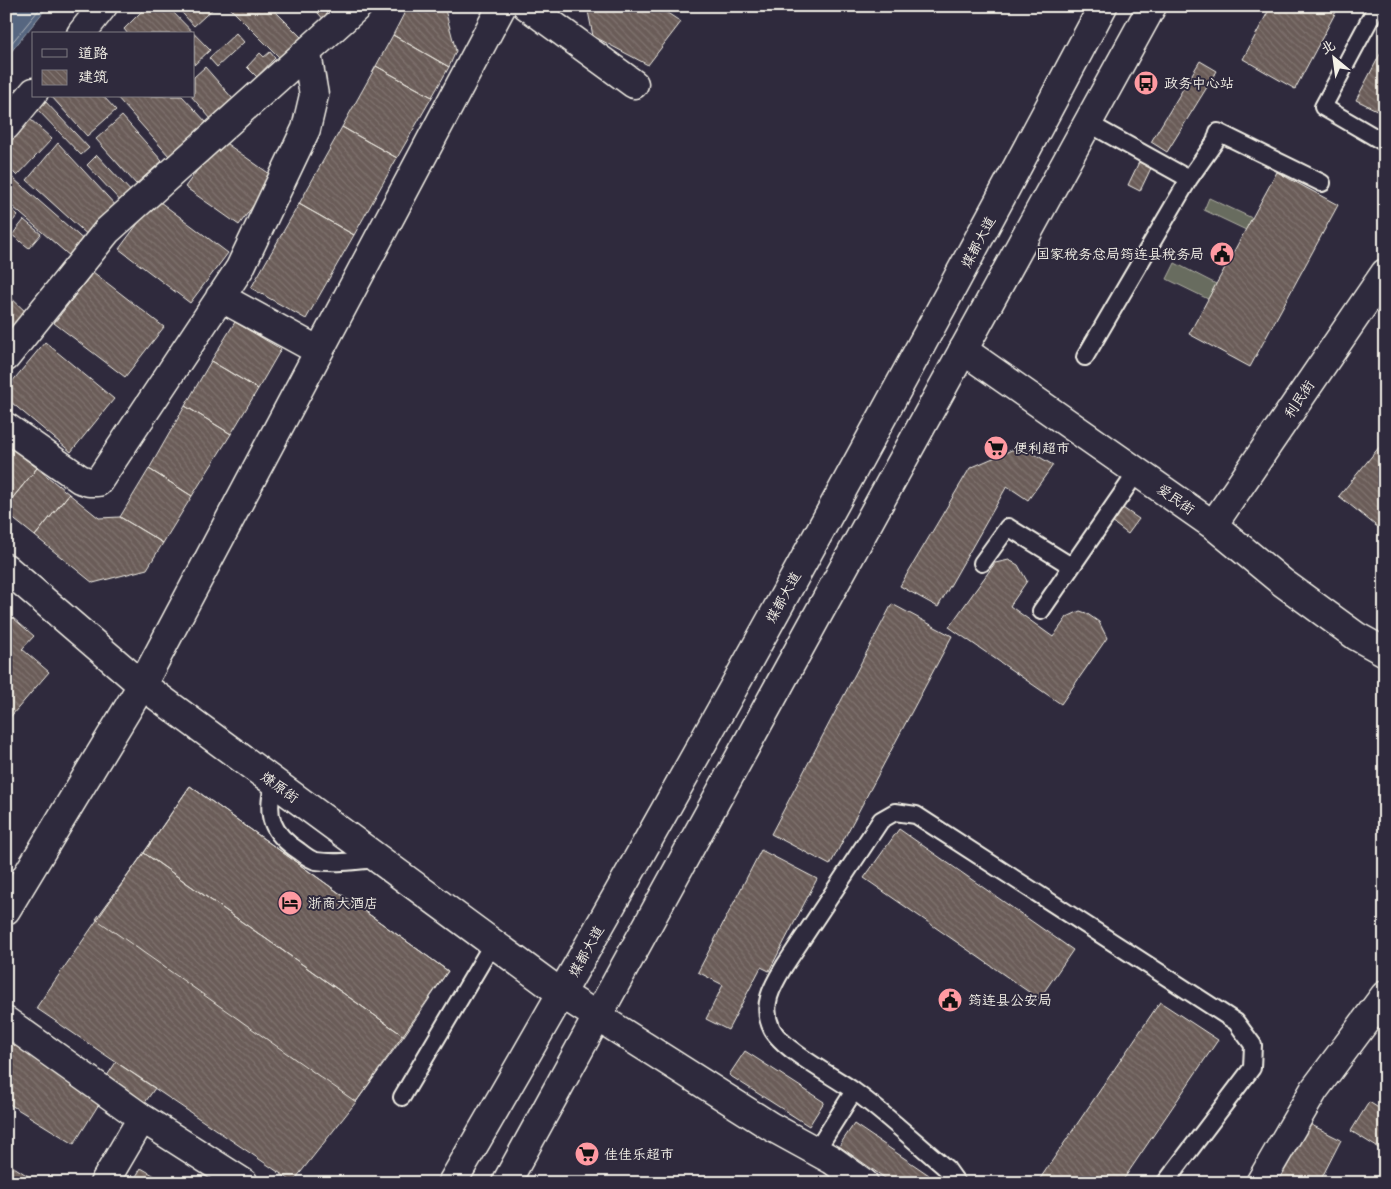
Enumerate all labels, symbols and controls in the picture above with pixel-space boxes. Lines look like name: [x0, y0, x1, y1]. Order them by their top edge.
legend: [32, 32, 195, 98]
north arrow: [1308, 32, 1358, 82]
text: 北: [1317, 35, 1338, 58]
text: 道路: [78, 43, 108, 62]
text: 建筑: [78, 67, 108, 86]
bus stop icon: 政务中心站: [1133, 70, 1159, 96]
place label: 政务中心站: [1164, 74, 1234, 92]
street label: 煤都大道: [957, 213, 999, 271]
public building icon: 国家税务总局筠连县税务局: [1209, 241, 1235, 267]
place label: 国家税务总局筠连县税务局: [1036, 245, 1204, 263]
street label: 利民街: [1280, 377, 1318, 421]
supermarket icon: 便利超市: [983, 435, 1009, 461]
place label: 便利超市: [1014, 439, 1070, 457]
street label: 爱民街: [1154, 480, 1198, 518]
street label: 煤都大道: [762, 568, 804, 626]
street label: 燎原街: [258, 767, 302, 807]
hotel icon: 浙商大酒店: [277, 890, 303, 916]
place label: 浙商大酒店: [308, 894, 378, 912]
street label: 煤都大道: [565, 922, 607, 980]
public building icon: 筠连县公安局: [937, 987, 963, 1013]
place label: 筠连县公安局: [968, 991, 1052, 1009]
supermarket icon: 佳佳乐超市: [574, 1141, 600, 1167]
place label: 佳佳乐超市: [604, 1145, 674, 1163]

